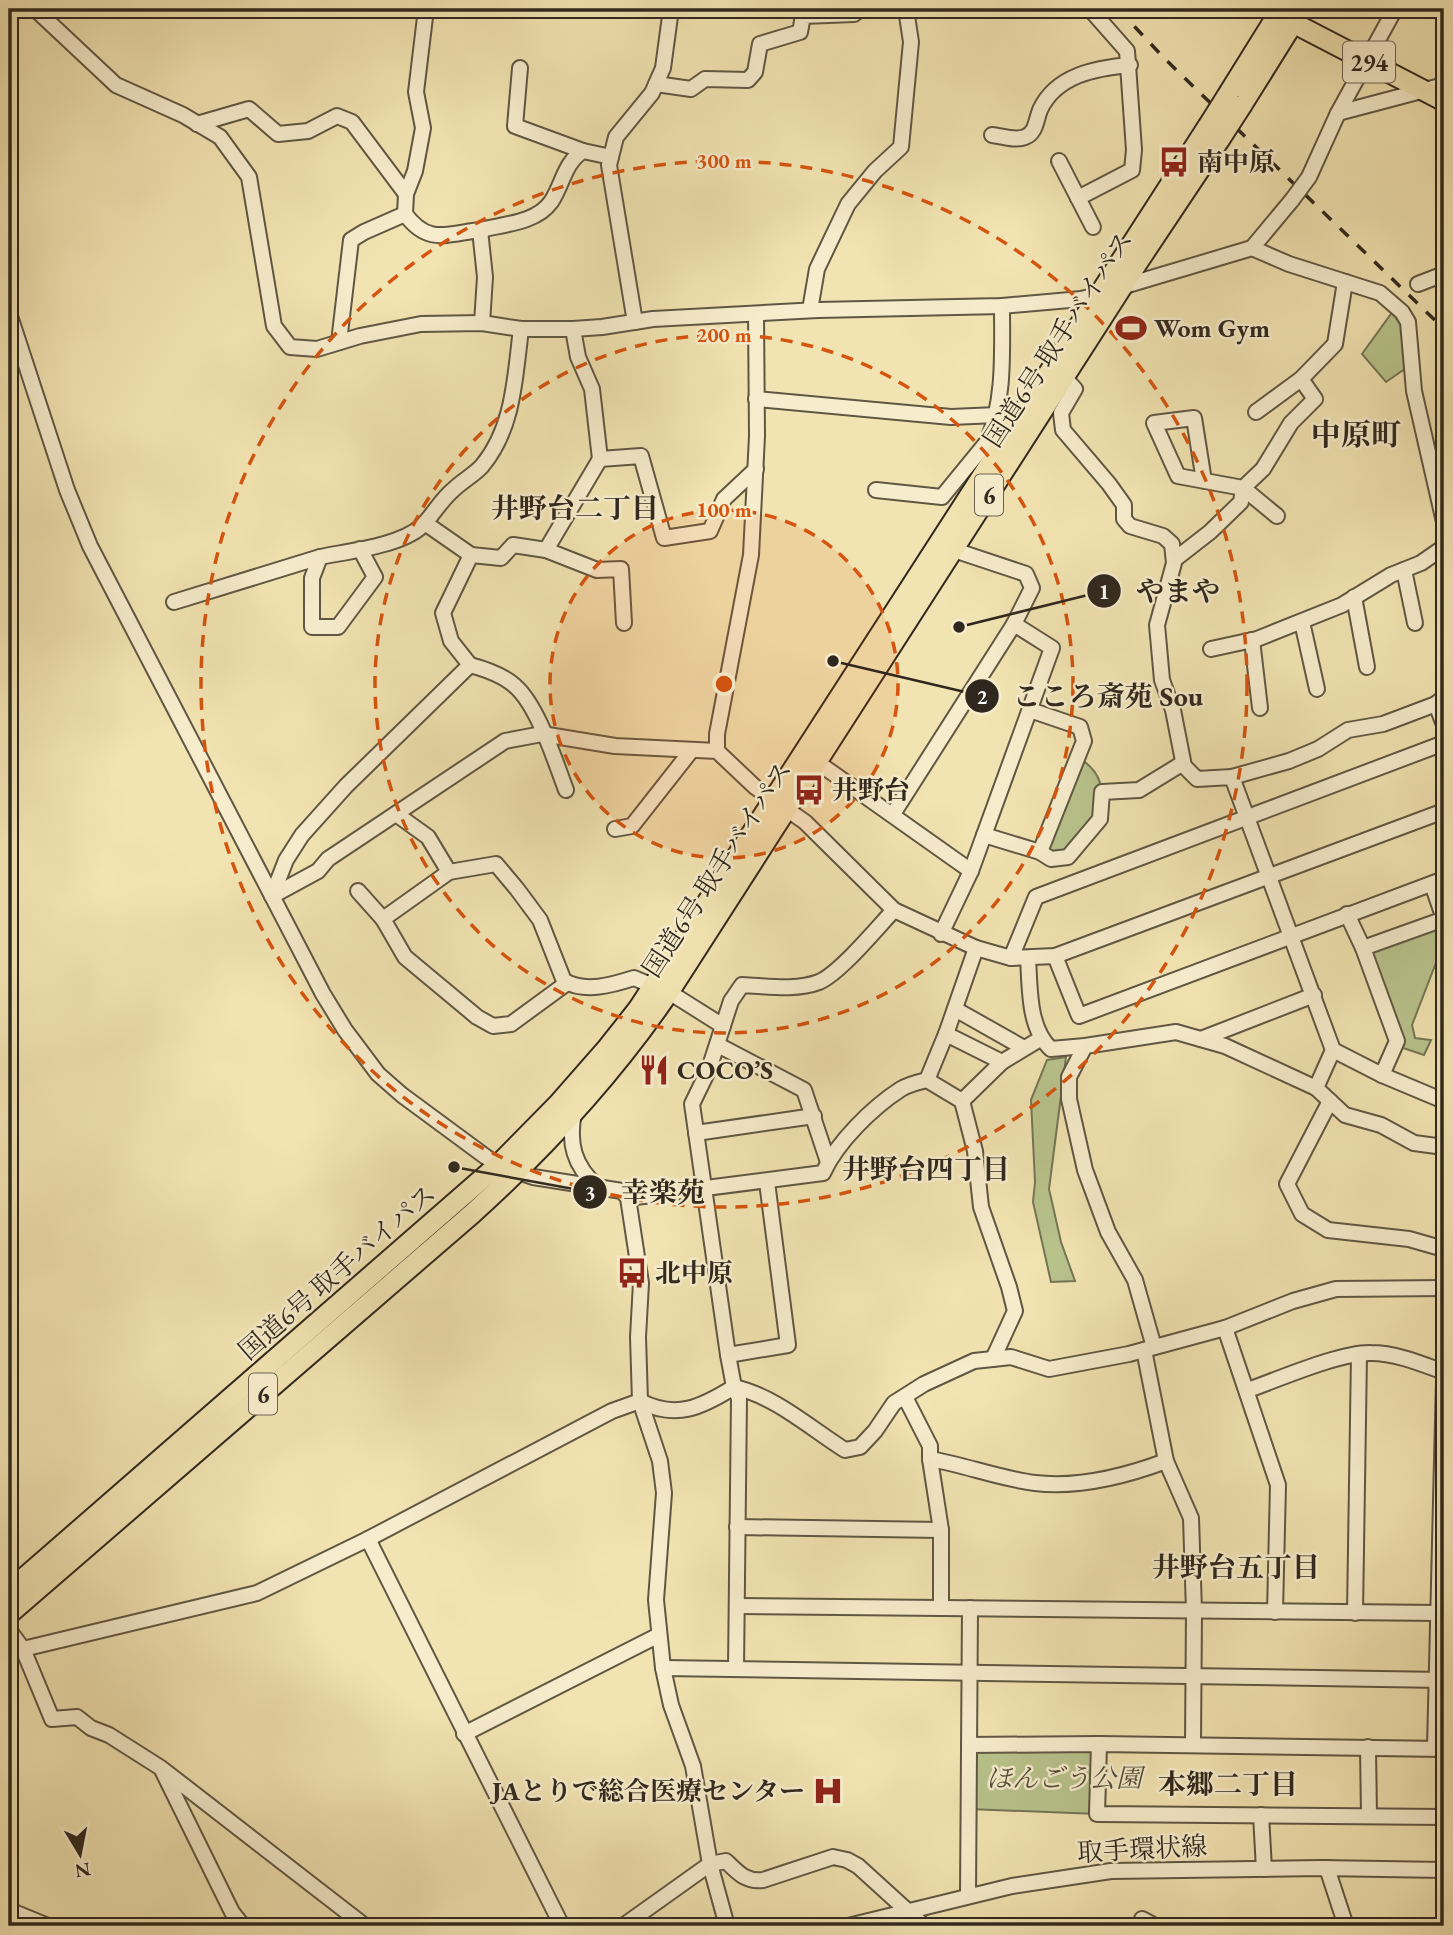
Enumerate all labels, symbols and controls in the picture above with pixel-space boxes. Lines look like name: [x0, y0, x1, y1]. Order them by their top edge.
road number: 294: [1343, 42, 1395, 82]
bus stop icon: 南中原: [1157, 145, 1191, 179]
place label: 南中原: [1197, 145, 1275, 179]
text: 300 m: [696, 147, 752, 174]
street label: 国道6号 取手バイパス: [975, 224, 1141, 454]
sports icon: Wom Gym: [1114, 311, 1148, 345]
place label: Wom Gym: [1154, 311, 1270, 345]
text: 200 m: [696, 321, 752, 348]
district label: 中原町: [1311, 415, 1401, 454]
road number: 6: [975, 474, 1003, 516]
district label: 井野台二丁目: [491, 490, 659, 526]
text: 100 m: [696, 496, 752, 523]
callout: やまや: [1087, 567, 1234, 616]
text: やまや: [1136, 573, 1220, 609]
text: 1: [1098, 578, 1110, 605]
centre of rings: [712, 672, 736, 696]
callout: こころ斎苑 Sou: [964, 672, 1217, 721]
text: こころ斎苑 Sou: [1013, 678, 1204, 714]
text: 2: [976, 683, 988, 710]
street label: 国道6号 取手バイパス: [634, 754, 800, 984]
bus stop icon: 井野台: [792, 773, 826, 807]
place label: 井野台: [832, 773, 910, 807]
restaurant icon: COCO’S: [637, 1053, 671, 1087]
place label: COCO’S: [677, 1053, 773, 1087]
district label: 井野台四丁目: [842, 1151, 1010, 1187]
callout: 幸楽苑: [572, 1168, 719, 1217]
text: 幸楽苑: [621, 1174, 705, 1210]
street label: 国道6号 取手バイパス: [231, 1177, 443, 1367]
text: 3: [584, 1179, 596, 1206]
bus stop icon: 北中原: [615, 1256, 649, 1290]
place label: 北中原: [655, 1256, 733, 1290]
road number: 6: [249, 1374, 277, 1414]
district label: 井野台五丁目: [1152, 1549, 1320, 1585]
park label: ほんごう公園: [986, 1761, 1146, 1795]
district label: 本郷二丁目: [1158, 1766, 1298, 1802]
place label: JAとりで総合医療センター: [489, 1774, 805, 1808]
hospital icon: JAとりで総合医療センター: [811, 1774, 845, 1808]
north arrow: [46, 1820, 116, 1890]
street label: 取手環状線: [1076, 1829, 1208, 1869]
text: N: [73, 1857, 93, 1884]

